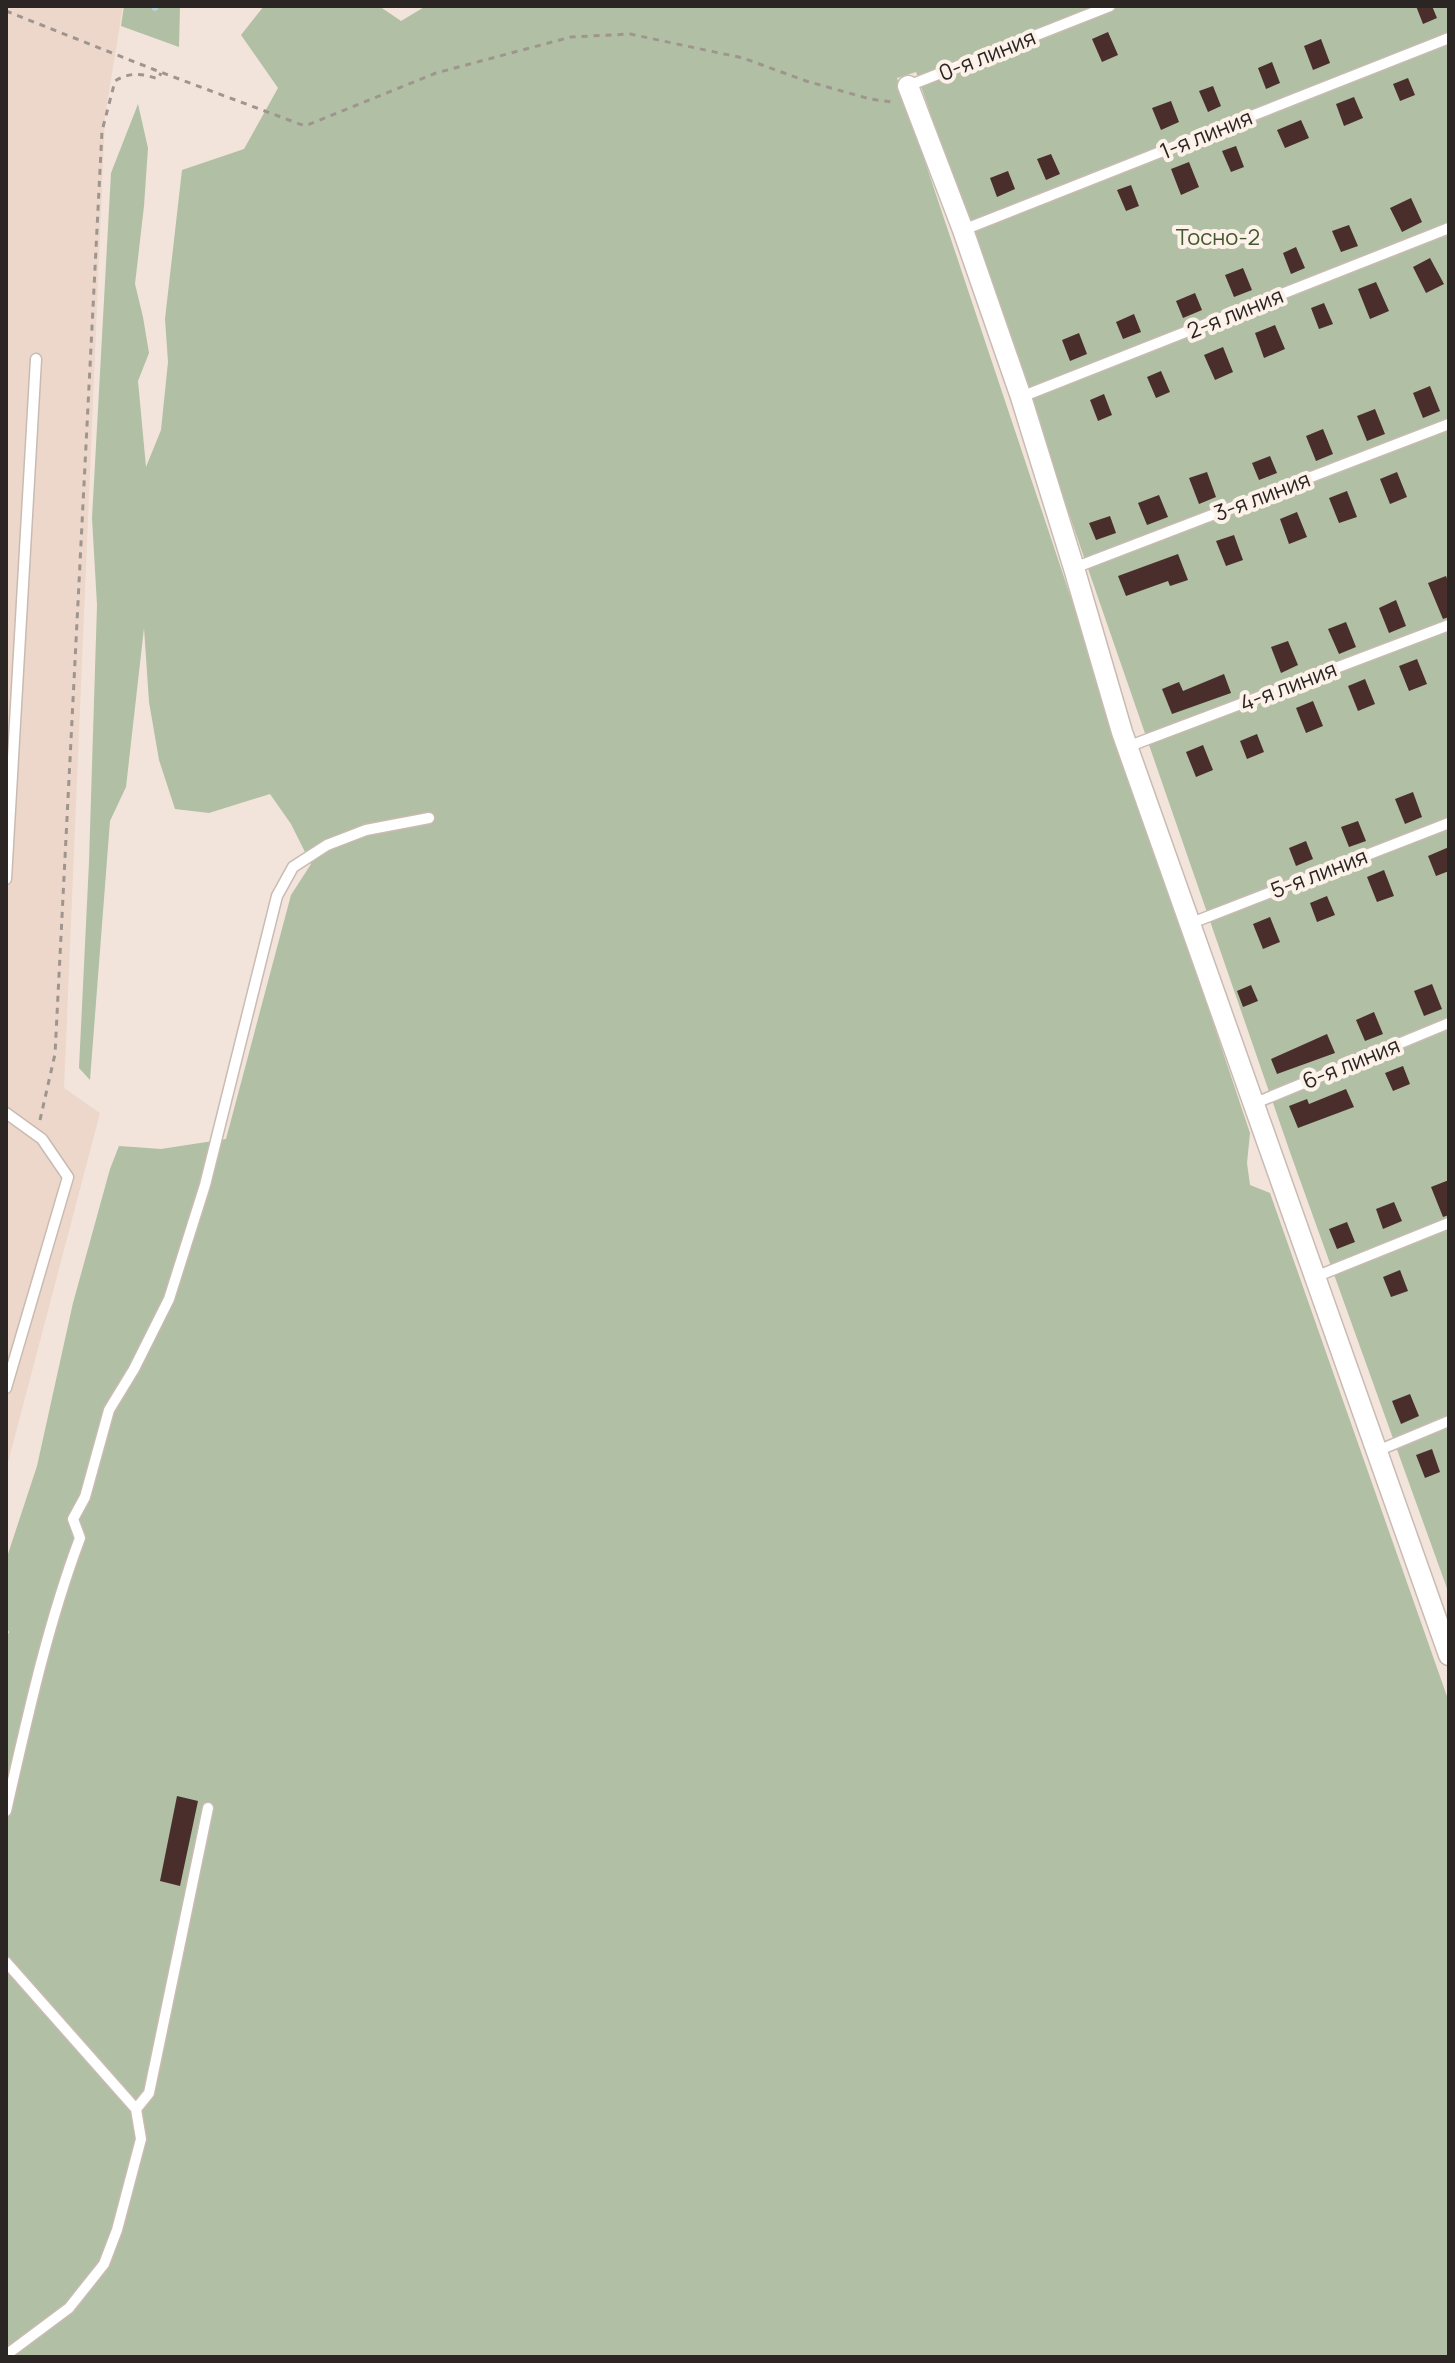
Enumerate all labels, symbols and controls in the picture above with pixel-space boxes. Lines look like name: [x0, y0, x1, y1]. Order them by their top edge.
street label: 0-я линия: [934, 22, 1040, 88]
street label: 1-я линия: [1155, 102, 1257, 166]
park label: Тосно-2: [1176, 222, 1260, 252]
street label: 2-я линия: [1182, 280, 1288, 346]
street label: 3-я линия: [1210, 464, 1314, 528]
street label: 4-я линия: [1235, 654, 1341, 718]
street label: 5-я линия: [1266, 841, 1372, 905]
street label: 6-я линия: [1298, 1030, 1404, 1096]

